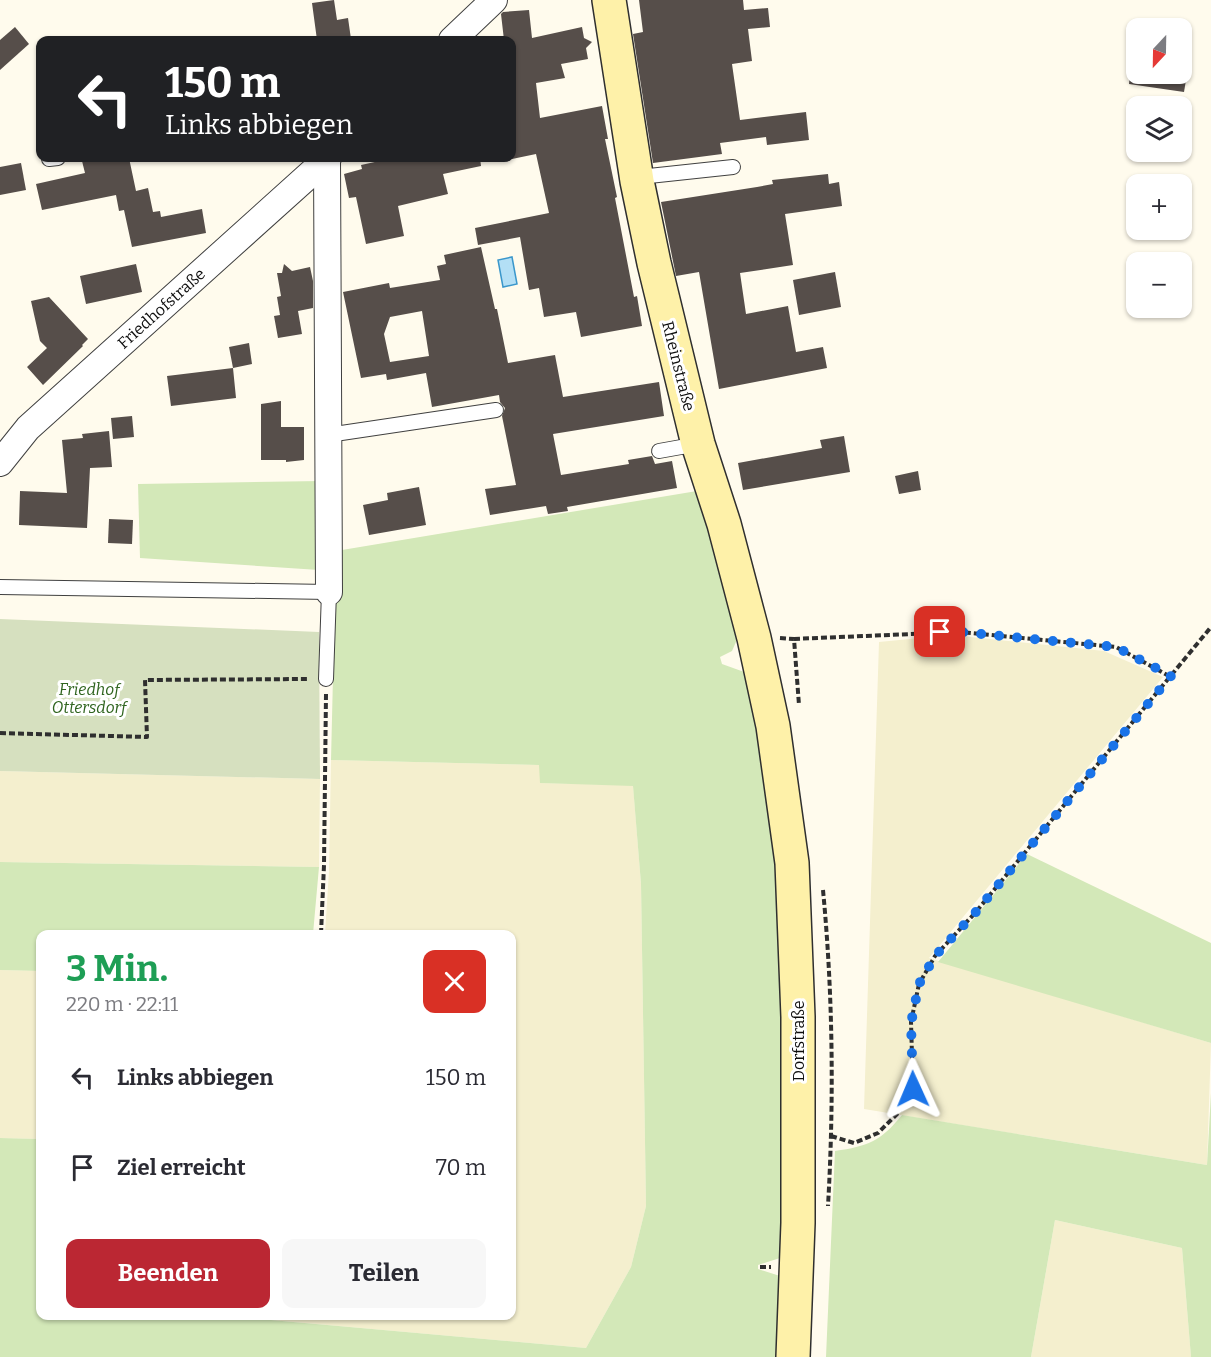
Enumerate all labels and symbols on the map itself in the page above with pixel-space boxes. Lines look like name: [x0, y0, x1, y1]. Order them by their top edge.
north arrow: [1126, 18, 1192, 84]
street label: Friedhofstraße: [114, 264, 209, 353]
street label: Rheinstraße: [658, 319, 699, 413]
pin: [914, 606, 965, 657]
park label: Friedhof Ottersdorf: [52, 680, 129, 717]
street label: Dorfstraße: [789, 1001, 808, 1081]
position arrow: [881, 1057, 945, 1121]

